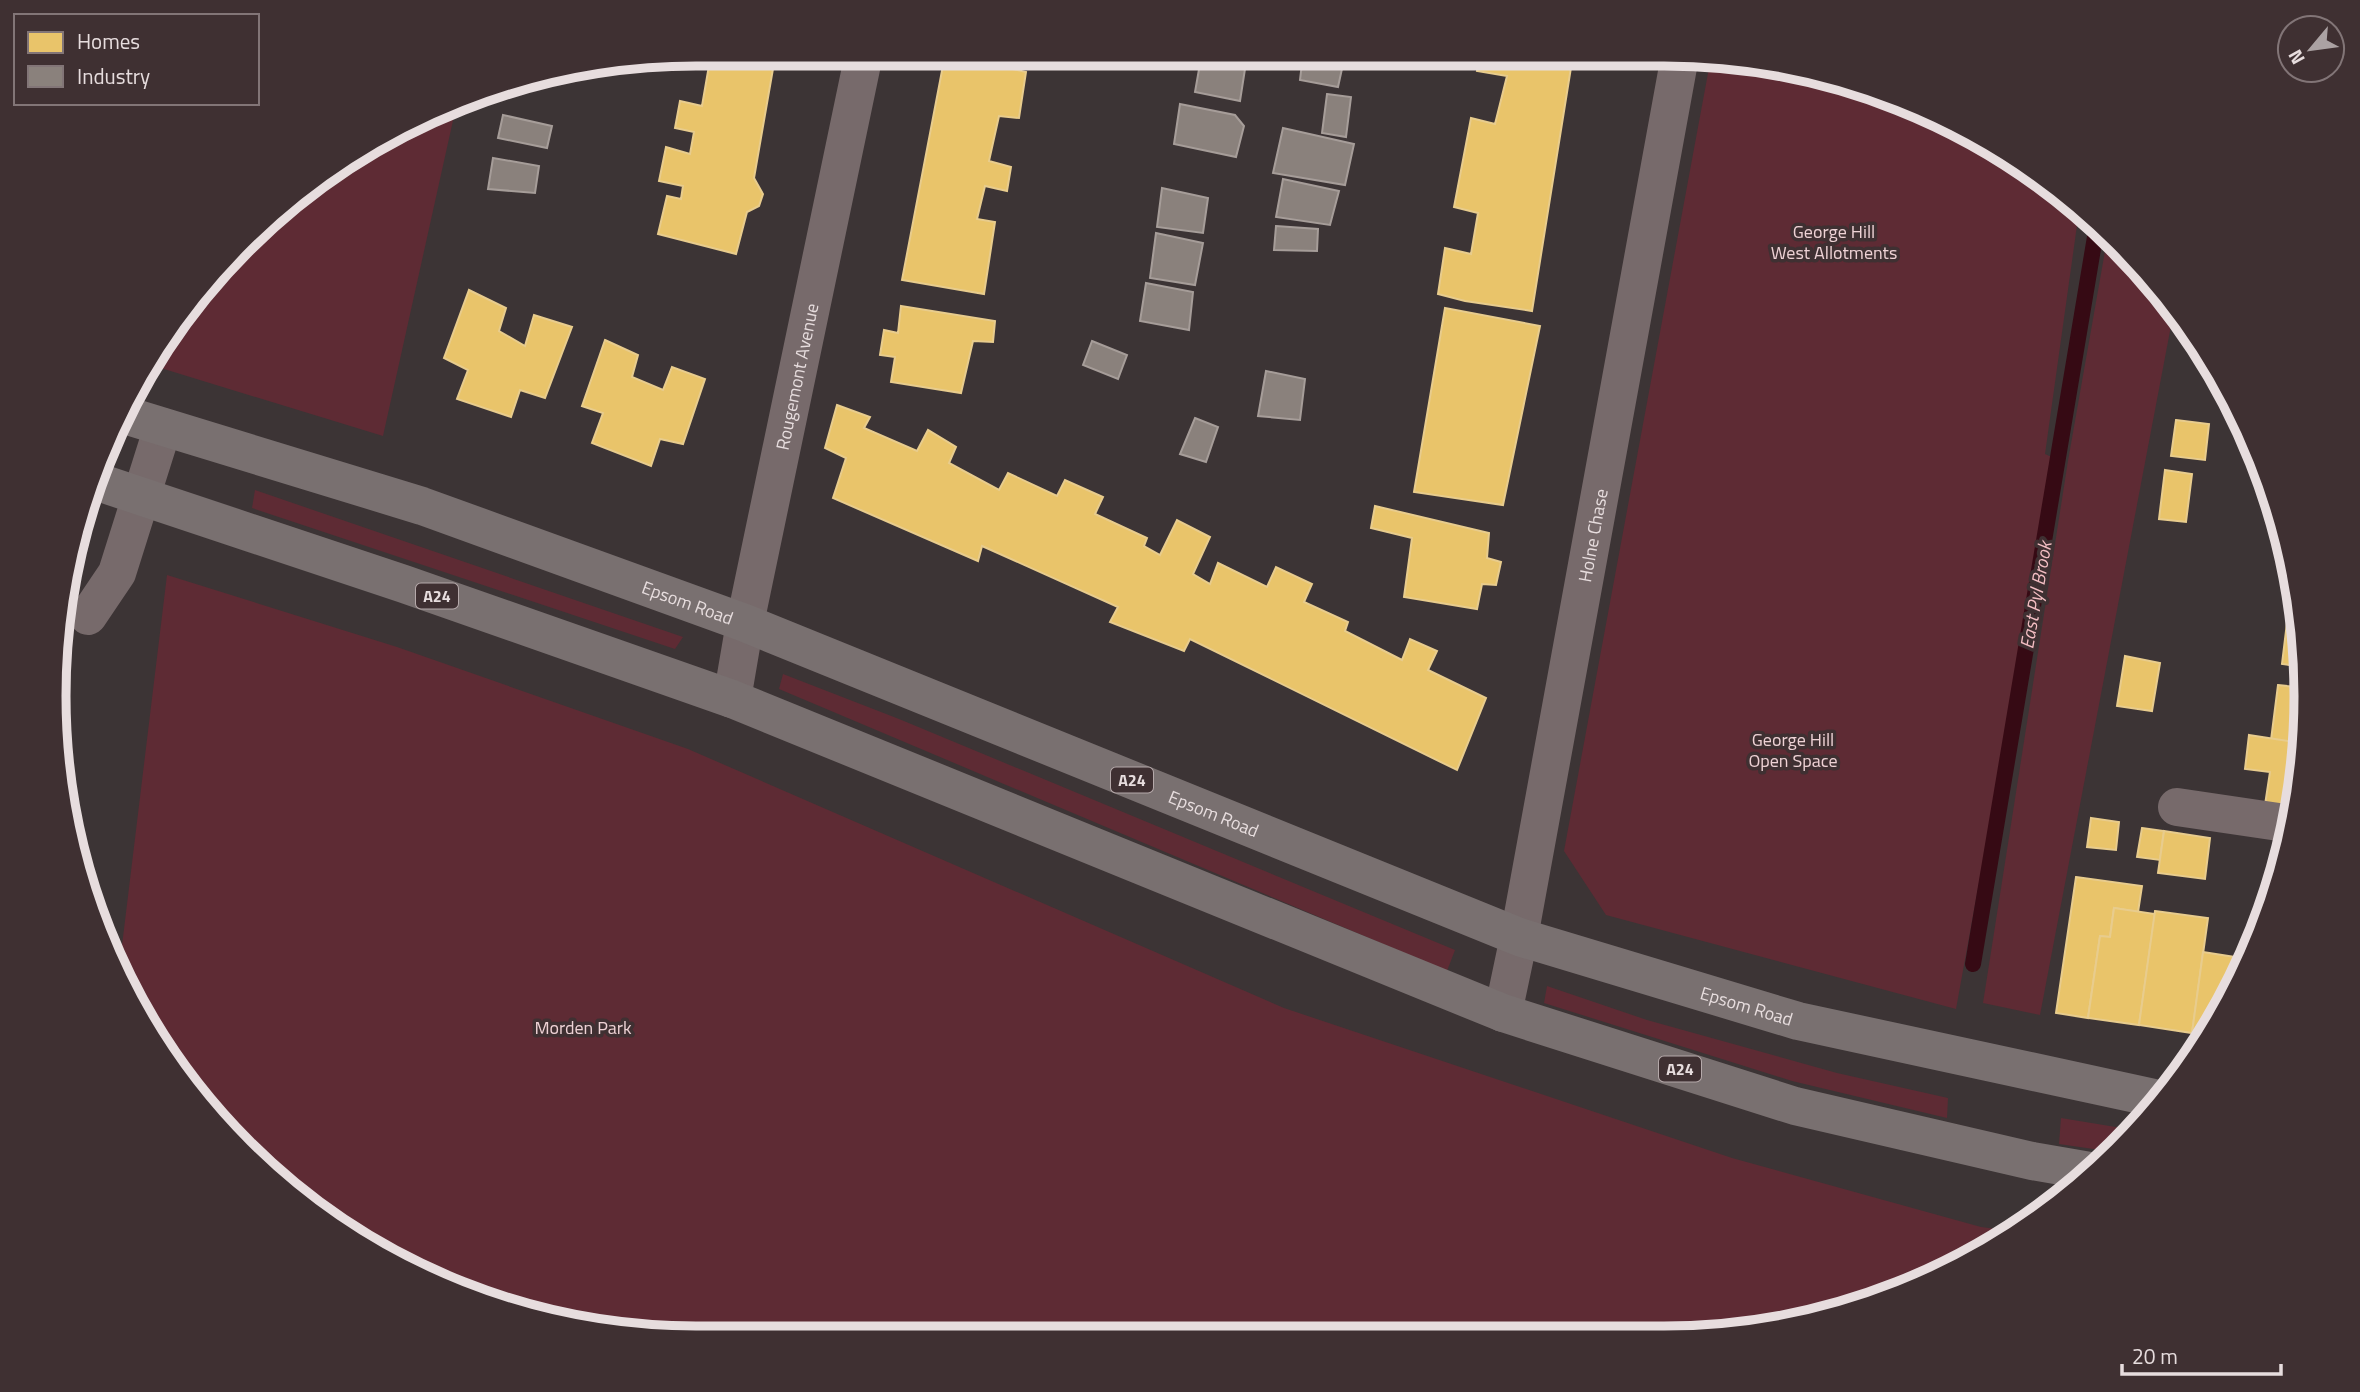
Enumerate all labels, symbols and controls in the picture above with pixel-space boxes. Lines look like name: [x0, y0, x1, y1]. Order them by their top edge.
legend: [14, 14, 259, 105]
north arrow: [2276, 14, 2346, 84]
text: Homes: [77, 25, 140, 57]
text: N: [2280, 45, 2312, 70]
text: Industry: [77, 60, 150, 92]
park label: George Hill West Allotments: [1771, 218, 1897, 266]
street label: Rougemont Avenue: [768, 301, 825, 452]
street label: Holne Chase: [1571, 486, 1614, 584]
water label: East Pyl Brook: [2011, 537, 2059, 651]
street label: Epsom Road: [638, 573, 737, 631]
road number: A24: [416, 583, 458, 608]
park label: George Hill Open Space: [1748, 726, 1838, 774]
road number: A24: [1111, 768, 1153, 792]
street label: Epsom Road: [1165, 783, 1263, 844]
street label: Epsom Road: [1697, 979, 1796, 1032]
park label: Morden Park: [534, 1014, 632, 1041]
road number: A24: [1659, 1056, 1701, 1082]
scale bar: [2122, 1332, 2281, 1376]
text: 20 m: [2132, 1340, 2178, 1372]

